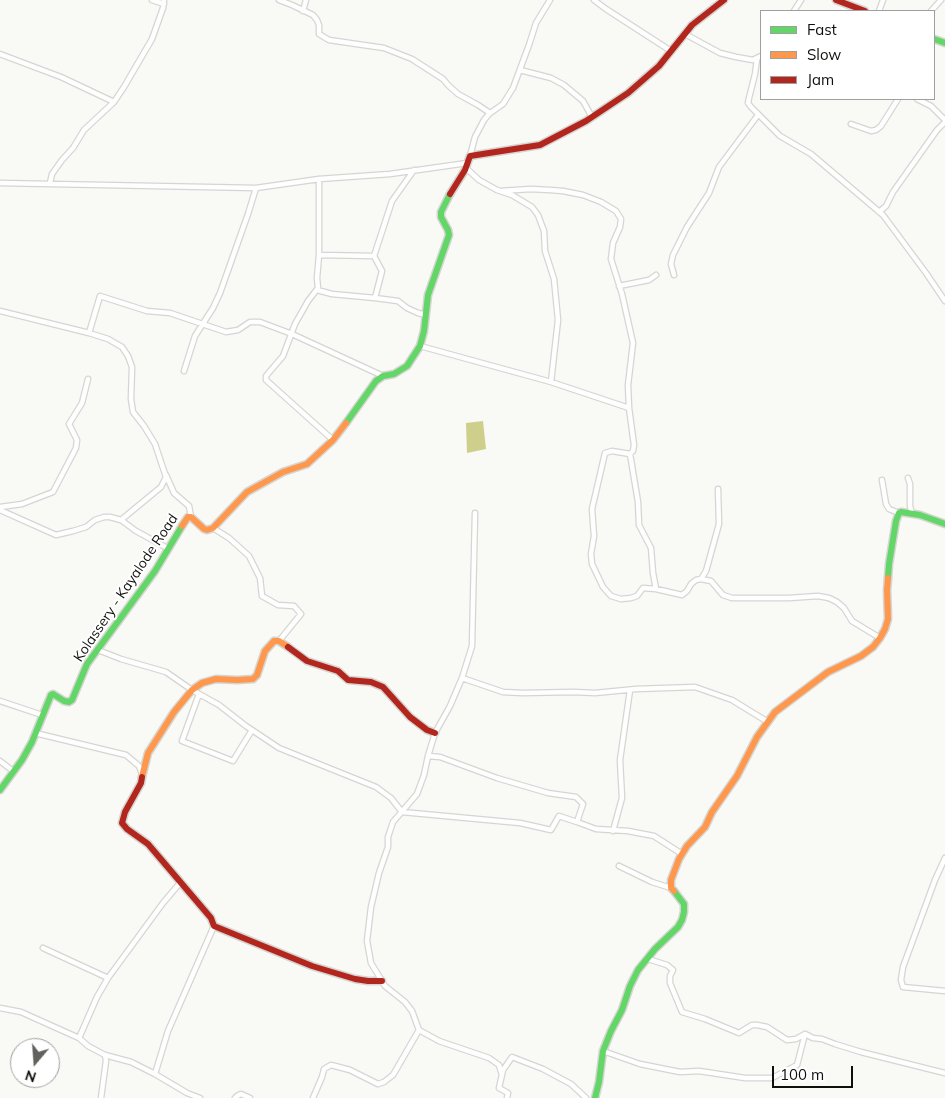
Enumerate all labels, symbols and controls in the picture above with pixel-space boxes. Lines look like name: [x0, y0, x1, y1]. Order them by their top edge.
legend: [760, 10, 935, 100]
text: Fast: [807, 20, 837, 39]
text: Slow: [807, 45, 841, 64]
text: Jam: [807, 70, 834, 89]
street label: Kolassery - Kayalode Road: [70, 511, 182, 665]
north arrow: [10, 1038, 60, 1088]
scale bar: [775, 1056, 856, 1088]
text: 100 m: [780, 1065, 824, 1084]
text: N: [23, 1066, 38, 1087]

